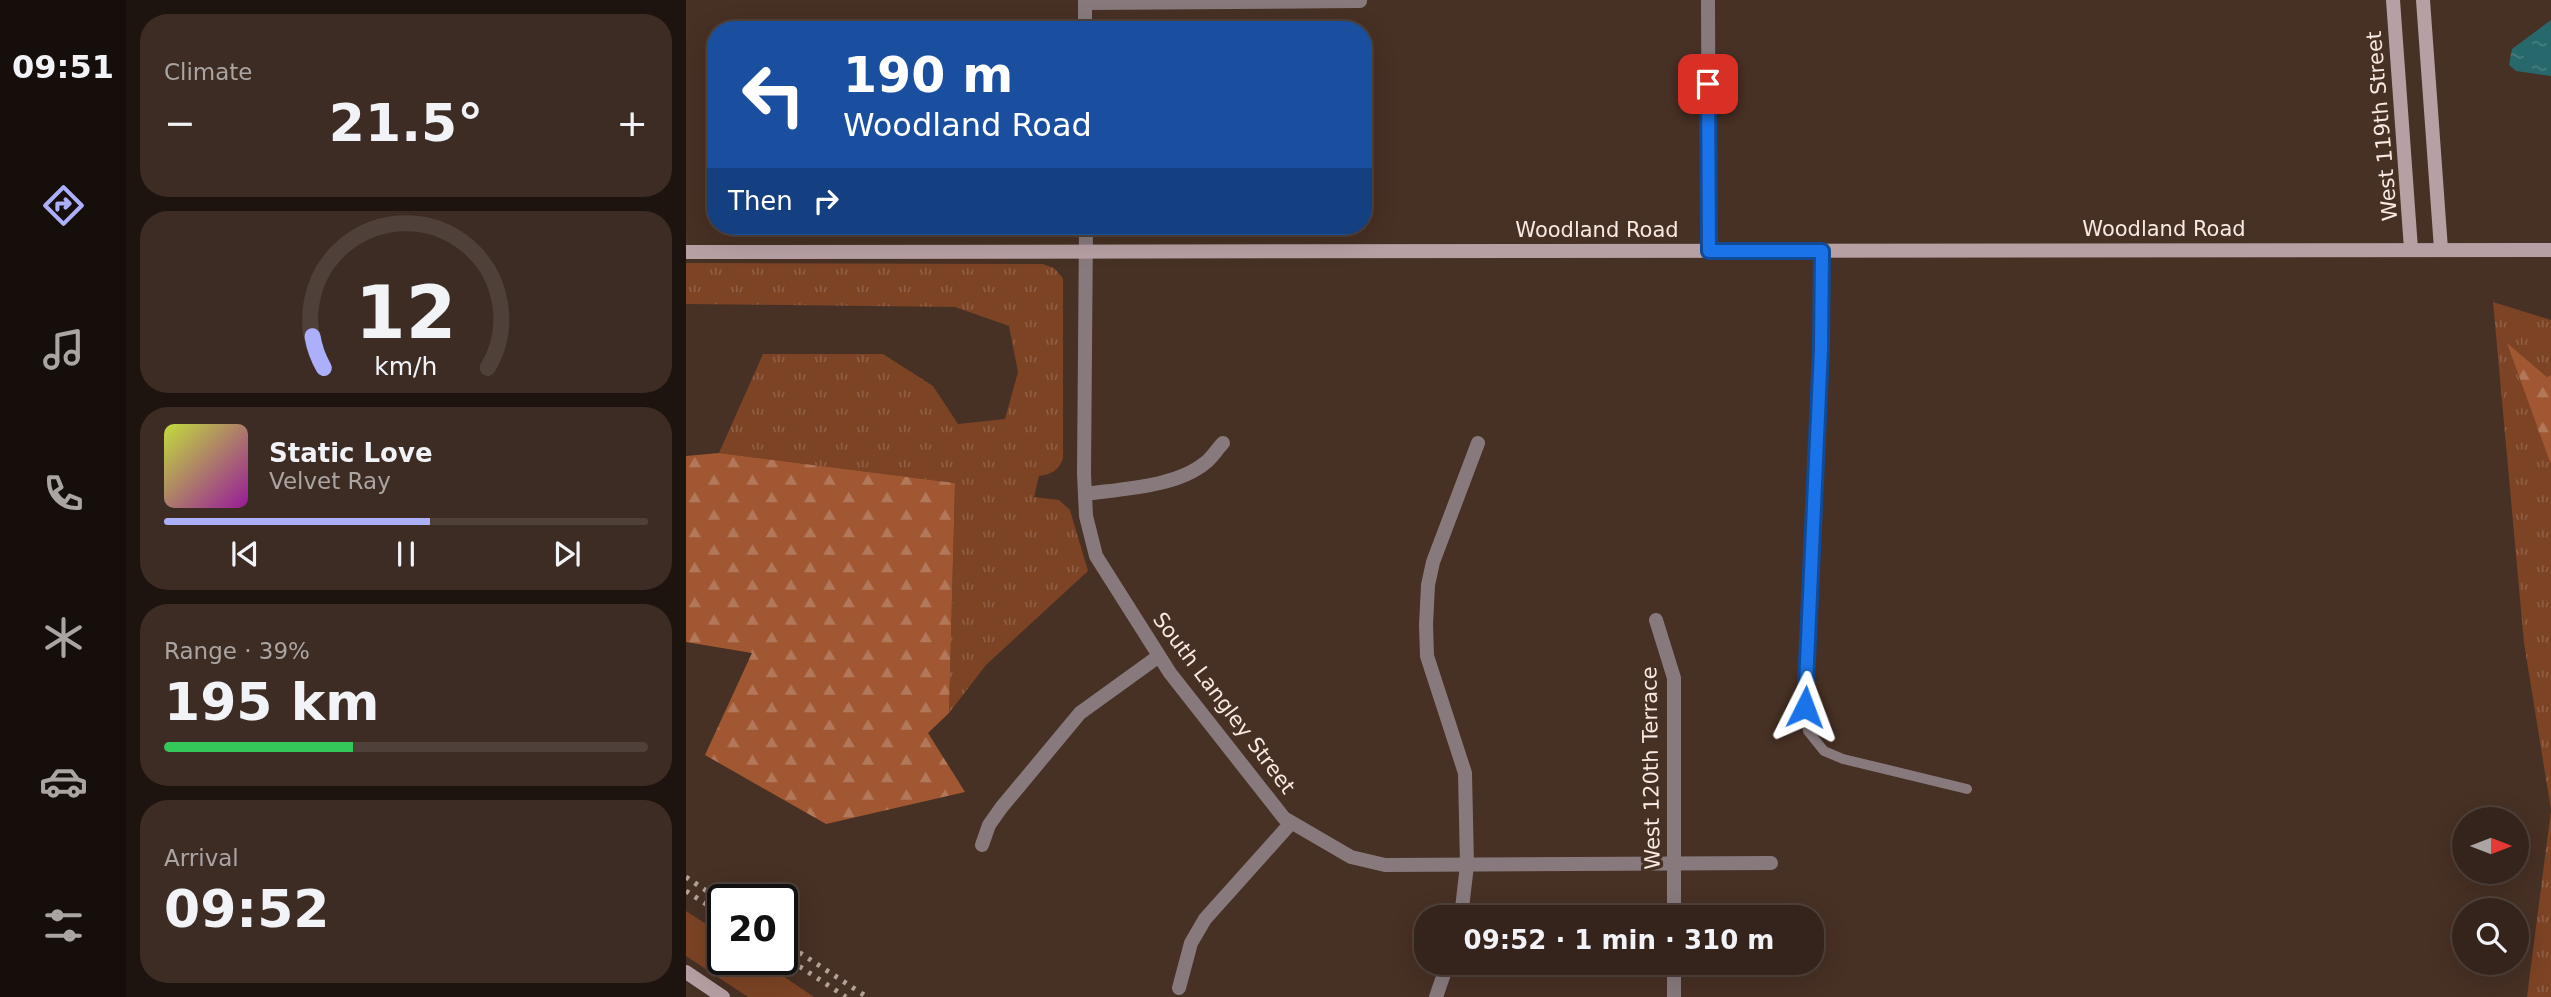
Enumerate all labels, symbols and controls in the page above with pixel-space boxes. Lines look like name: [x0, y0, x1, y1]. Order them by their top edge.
street label: West 119th Street: [2362, 30, 2402, 222]
text: 190 m: [843, 47, 1013, 104]
text: 09:51: [12, 48, 114, 86]
icon: left: [728, 49, 819, 140]
pin: [1678, 54, 1738, 114]
text: Climate: [164, 59, 253, 85]
icon: arrive: [1689, 65, 1727, 103]
text: 21.5°: [329, 93, 483, 153]
text: −: [164, 101, 196, 145]
text: +: [616, 101, 648, 145]
text: Woodland Road: [843, 106, 1092, 144]
icon: directions: [39, 181, 88, 230]
icon: right: [807, 182, 845, 220]
text: Then: [728, 186, 793, 216]
street label: Woodland Road: [2082, 217, 2246, 241]
street label: Woodland Road: [1515, 218, 1679, 242]
text: 12: [355, 270, 457, 355]
icon: music: [39, 325, 88, 374]
text: km/h: [374, 352, 438, 381]
text: Static Love: [269, 438, 433, 468]
text: Velvet Ray: [269, 468, 391, 494]
icon: phone: [39, 469, 88, 518]
icon: previous: [226, 535, 264, 573]
icon: pause: [387, 535, 425, 573]
icon: next: [548, 535, 586, 573]
street label: South Langley Street: [1148, 608, 1300, 798]
icon: climate: [39, 613, 88, 662]
text: Range · 39%: [164, 638, 310, 664]
street label: West 120th Terrace: [1637, 666, 1665, 870]
position arrow: [1768, 670, 1842, 744]
text: 195 km: [164, 672, 379, 732]
icon: car: [39, 757, 88, 806]
north arrow: [2452, 807, 2529, 884]
map controls: [2452, 807, 2529, 975]
text: Arrival: [164, 845, 239, 871]
text: 09:52: [164, 879, 330, 939]
speed limit sign: 20: [707, 884, 798, 975]
button: search: [2452, 898, 2529, 975]
icon: filters: [39, 901, 88, 950]
text: 09:52 · 1 min · 310 m: [1464, 925, 1774, 955]

